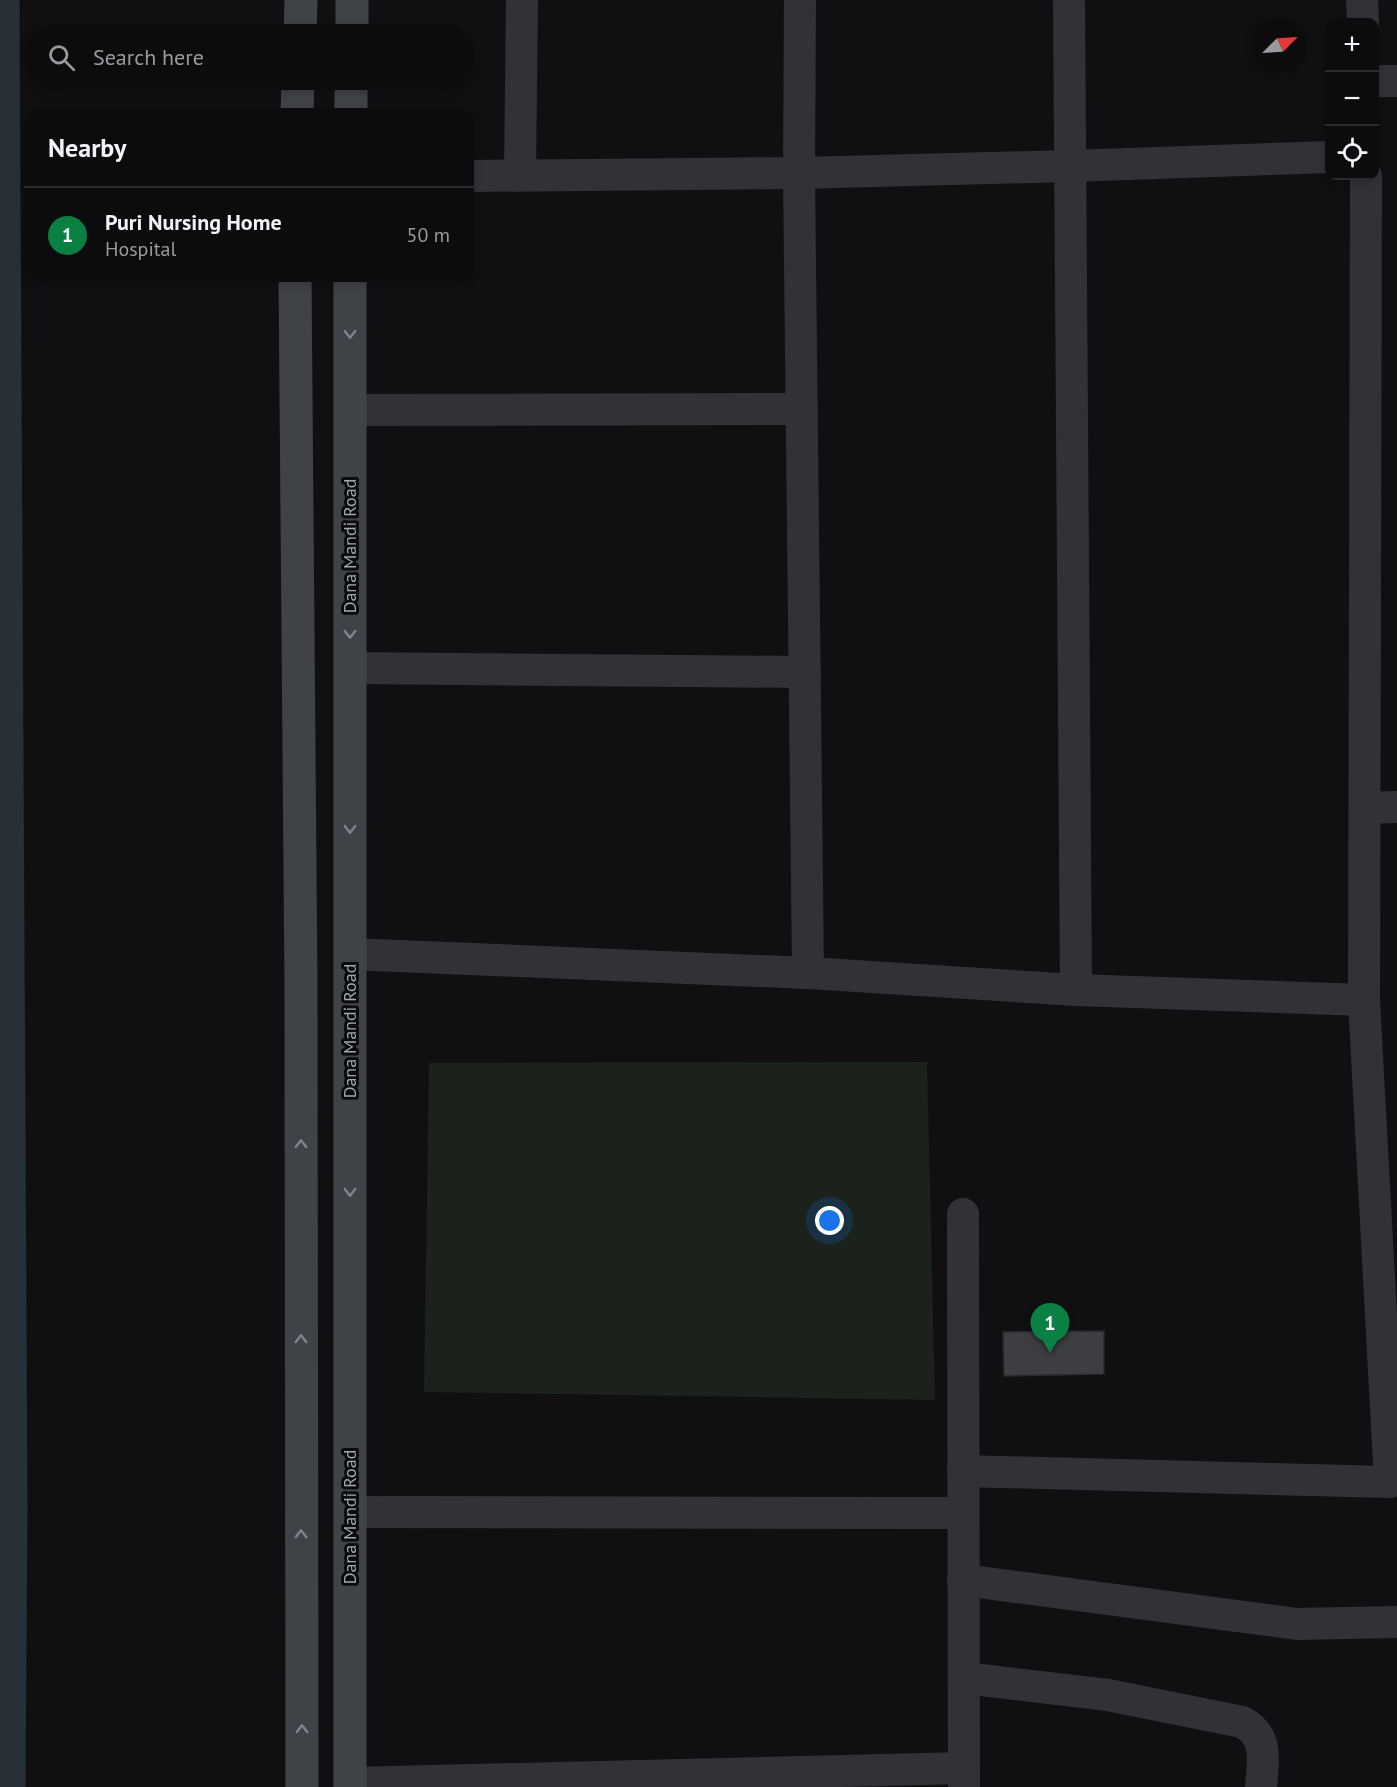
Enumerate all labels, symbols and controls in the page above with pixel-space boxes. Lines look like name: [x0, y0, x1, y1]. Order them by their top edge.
north arrow: [1253, 18, 1307, 72]
map controls: [1325, 18, 1379, 180]
button: +: [1325, 18, 1379, 72]
search box: [24, 24, 474, 90]
icon: search: [45, 41, 78, 74]
text: Search here: [93, 43, 204, 71]
button: −: [1325, 72, 1379, 126]
button: locate: [1325, 126, 1379, 180]
text: Nearby: [48, 131, 126, 164]
text: Puri Nursing Home: [105, 208, 282, 236]
text: 1: [62, 222, 73, 248]
text: 50 m: [407, 222, 450, 248]
text: Hospital: [105, 236, 176, 262]
one-way arrow: [344, 330, 356, 339]
street label: Dana Mandi Road: [338, 479, 361, 613]
one-way arrow: [344, 630, 356, 639]
one-way arrow: [344, 825, 356, 834]
street label: Dana Mandi Road: [338, 964, 361, 1098]
one-way arrow: [295, 1139, 307, 1148]
one-way arrow: [344, 1188, 356, 1197]
your location: [815, 1206, 844, 1235]
pin: 1: [1030, 1304, 1070, 1353]
one-way arrow: [295, 1334, 307, 1343]
street label: Dana Mandi Road: [338, 1450, 361, 1584]
one-way arrow: [295, 1529, 307, 1538]
one-way arrow: [296, 1724, 308, 1733]

